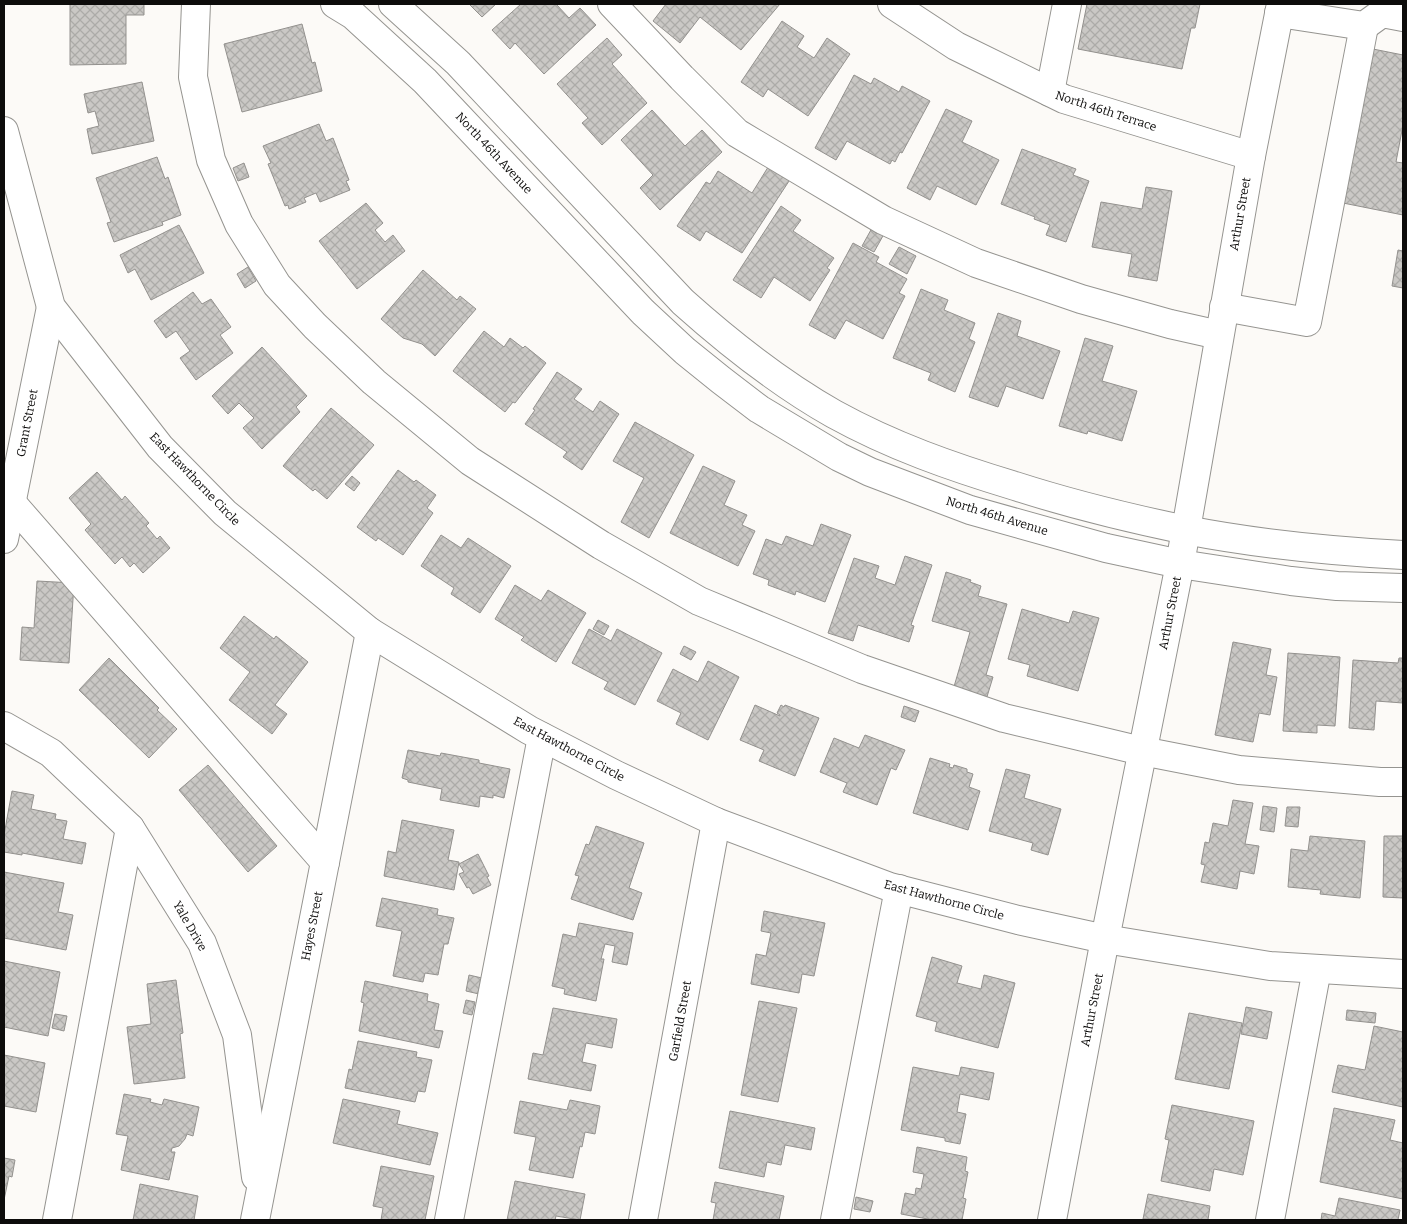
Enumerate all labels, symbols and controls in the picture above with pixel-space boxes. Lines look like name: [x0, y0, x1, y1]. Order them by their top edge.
street label: North 46th Terrace: [1053, 88, 1159, 134]
street label: North 46th Avenue: [453, 109, 535, 197]
street label: Arthur Street: [1227, 176, 1253, 252]
street label: Grant Street: [14, 387, 41, 458]
street label: East Hawthorne Circle: [147, 430, 243, 528]
street label: North 46th Avenue: [944, 494, 1050, 538]
street label: Arthur Street: [1156, 575, 1184, 651]
street label: East Hawthorne Circle: [511, 714, 627, 784]
street label: East Hawthorne Circle: [882, 877, 1006, 923]
street label: Hayes Street: [298, 890, 326, 962]
street label: Yale Drive: [170, 899, 210, 953]
street label: Arthur Street: [1078, 972, 1106, 1048]
street label: Garfield Street: [666, 979, 694, 1062]

